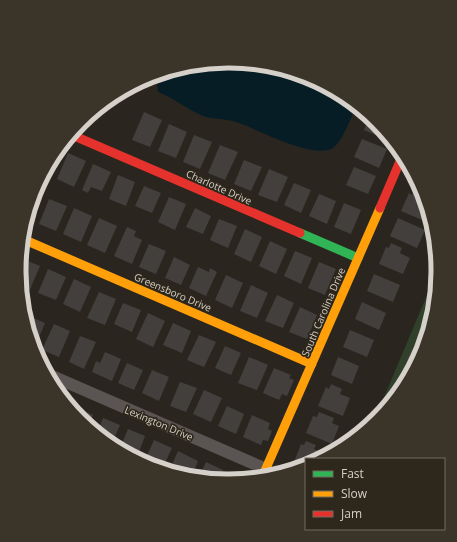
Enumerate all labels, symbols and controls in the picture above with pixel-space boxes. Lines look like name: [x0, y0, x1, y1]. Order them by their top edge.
street label: Charlotte Drive: [184, 166, 254, 208]
street label: South Carolina Drive: [298, 265, 348, 359]
street label: Greensboro Drive: [132, 269, 214, 315]
street label: Lexington Drive: [123, 402, 196, 444]
legend: [305, 458, 445, 530]
text: Fast: [341, 465, 364, 482]
text: Slow: [341, 485, 368, 502]
text: Jam: [340, 505, 362, 522]

